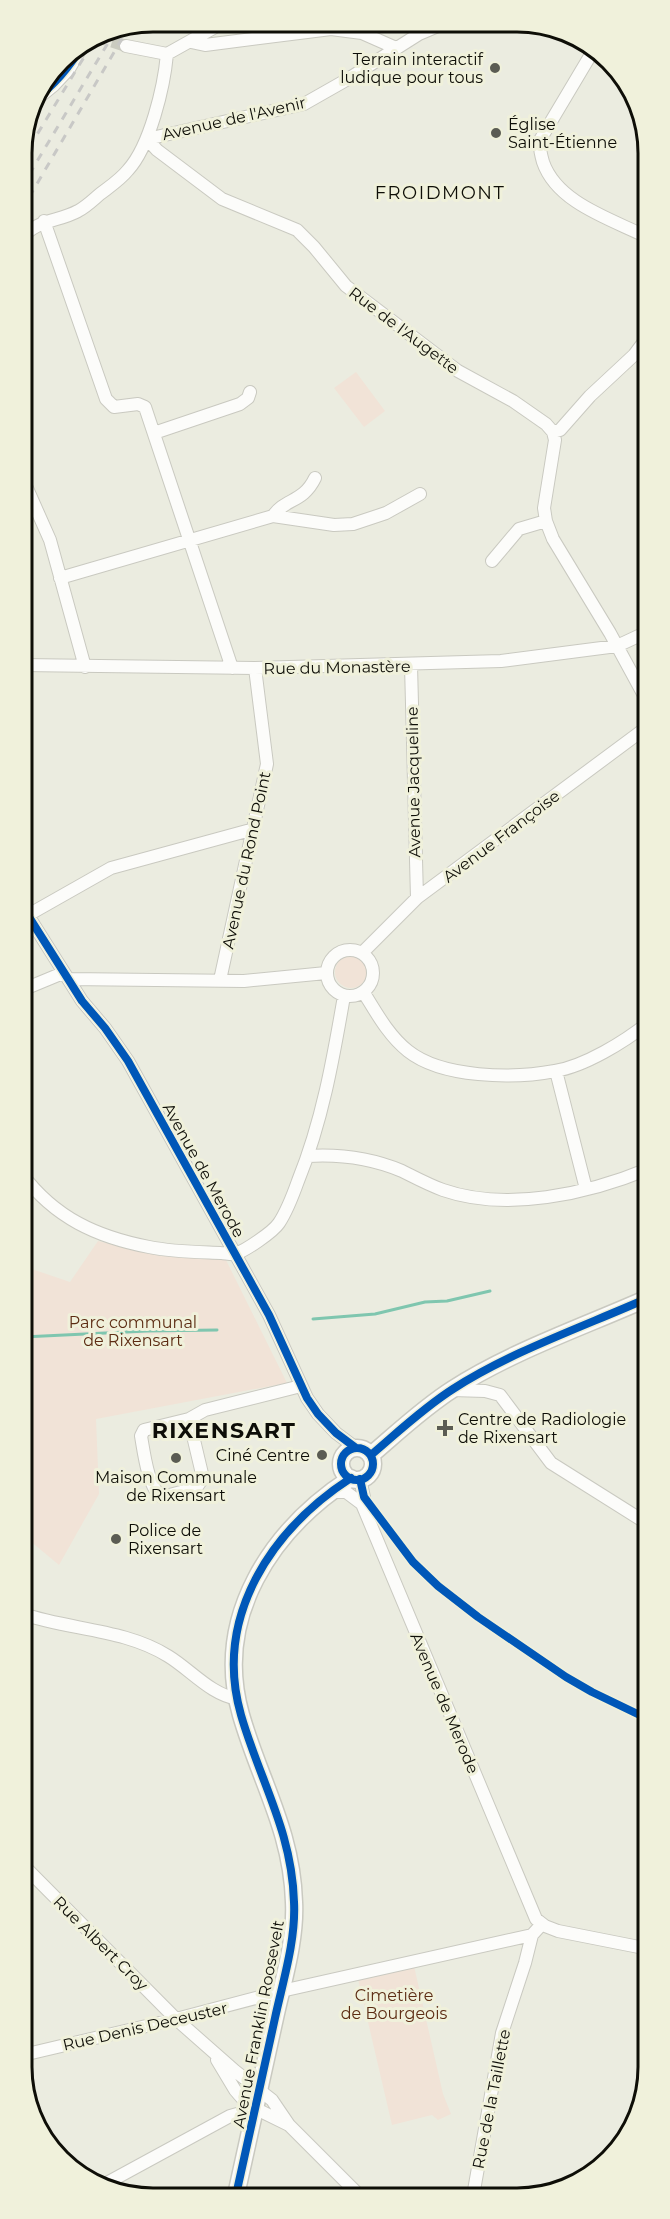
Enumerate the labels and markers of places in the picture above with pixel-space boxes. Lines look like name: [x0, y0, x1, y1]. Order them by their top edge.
place label: Terrain interactif ludique pour tous: [340, 50, 484, 87]
marker: Terrain interactif ludique pour tous: [488, 61, 502, 75]
place label: Église Saint-Étienne: [508, 115, 617, 152]
marker: Église Saint-Étienne: [489, 126, 503, 140]
place label: Centre de Radiologie de Rixensart: [458, 1410, 626, 1447]
marker: Centre de Radiologie de Rixensart: [436, 1419, 454, 1437]
place label: Ciné Centre: [216, 1446, 310, 1465]
marker: Ciné Centre: [315, 1448, 329, 1462]
marker: Maison Communale de Rixensart: [169, 1451, 183, 1465]
place label: Maison Communale de Rixensart: [95, 1468, 257, 1505]
place label: Police de Rixensart: [128, 1521, 204, 1558]
marker: Police de Rixensart: [109, 1532, 123, 1546]

